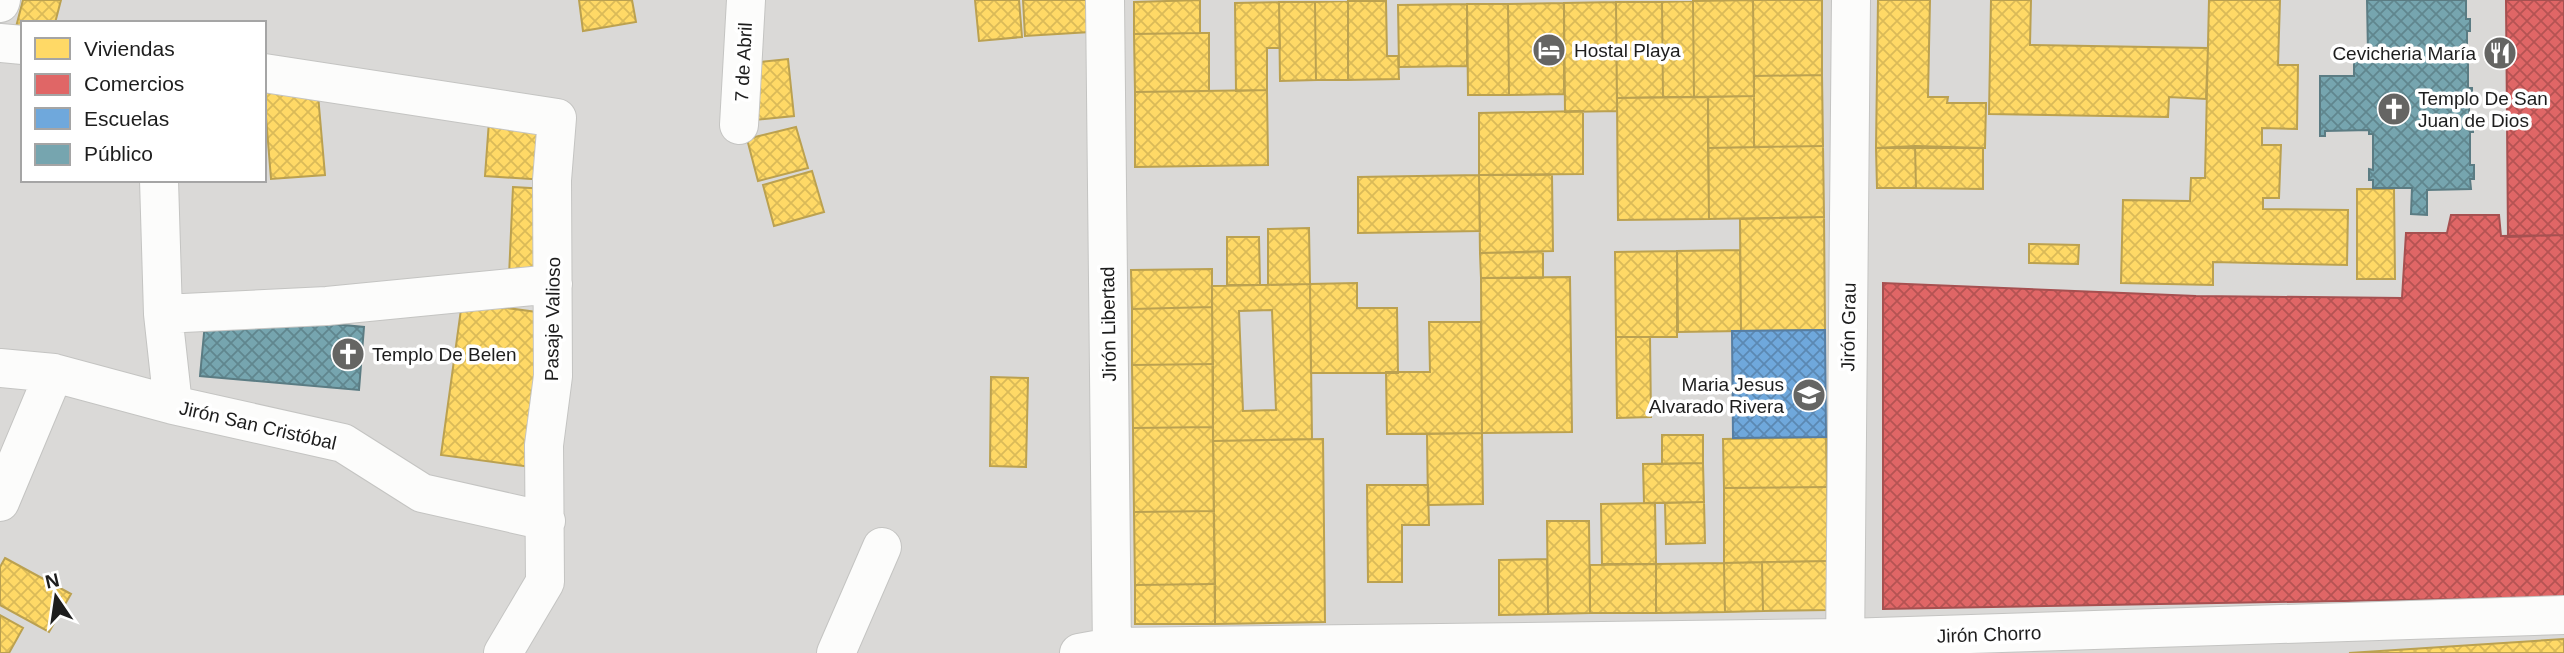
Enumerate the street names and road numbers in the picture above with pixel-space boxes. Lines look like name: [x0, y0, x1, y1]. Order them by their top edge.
street label: 7 de Abril: [731, 22, 756, 102]
street label: Pasaje Valioso: [541, 257, 564, 381]
street label: Jirón Libertad: [1097, 266, 1120, 382]
street label: Jirón Grau: [1837, 282, 1860, 372]
street label: Jirón San Cristóbal: [177, 397, 338, 454]
street label: Jirón Chorro: [1936, 622, 2042, 647]

